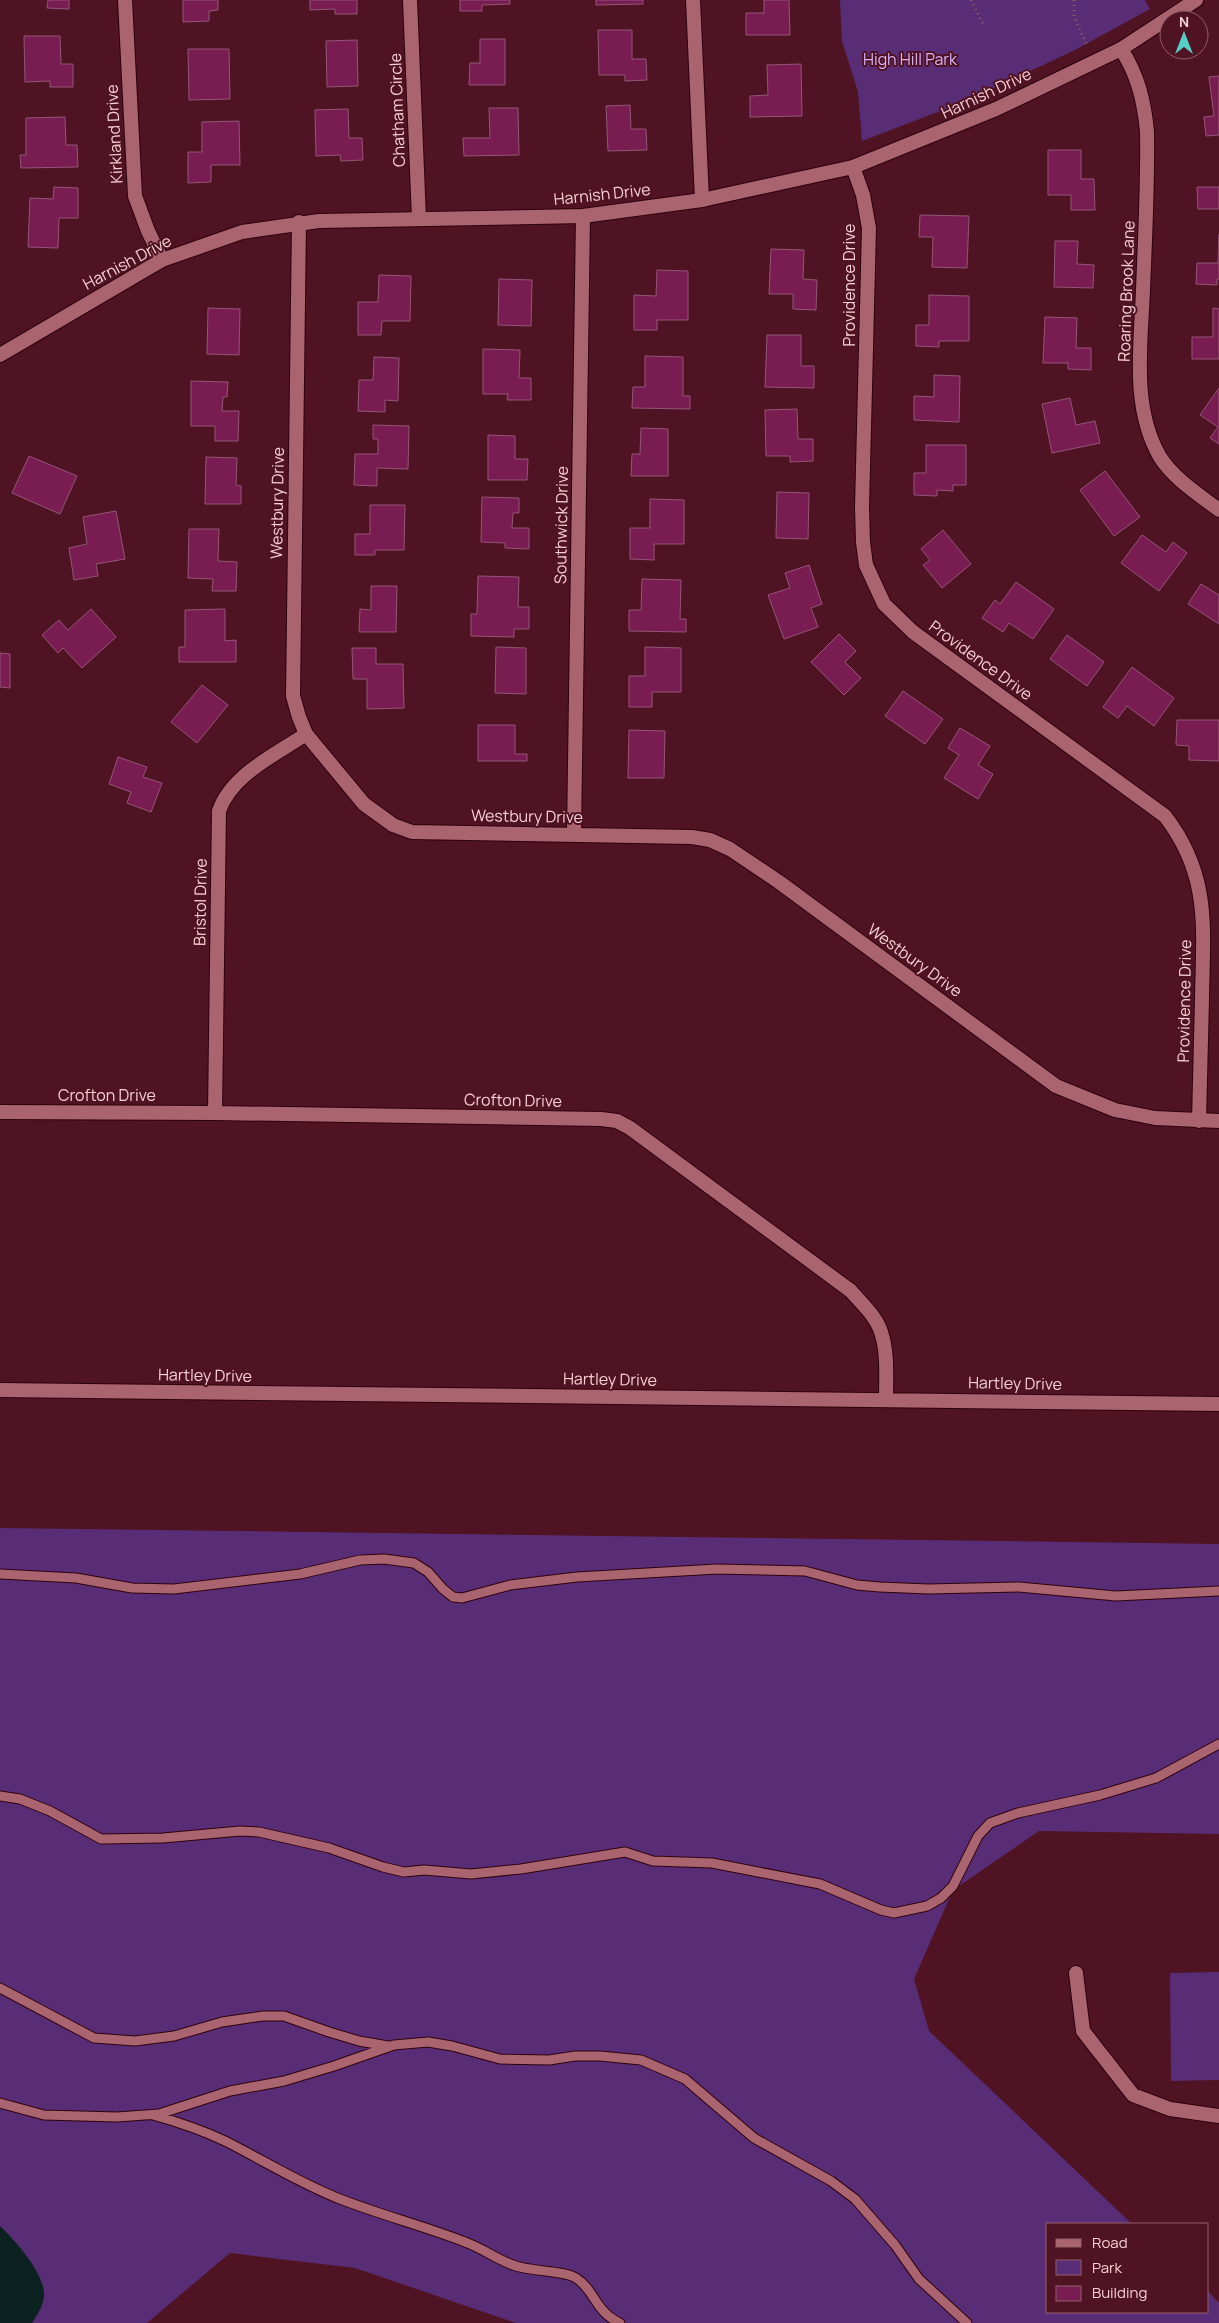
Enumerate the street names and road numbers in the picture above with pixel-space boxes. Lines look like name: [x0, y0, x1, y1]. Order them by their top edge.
street label: Chatham Circle: [384, 53, 410, 167]
street label: Harnish Drive: [937, 62, 1035, 124]
street label: Kirkland Drive: [100, 84, 128, 184]
street label: Harnish Drive: [552, 178, 652, 210]
street label: Roaring Brook Lane: [1113, 220, 1139, 362]
street label: Providence Drive: [838, 224, 860, 346]
street label: Harnish Drive: [79, 229, 175, 295]
street label: Westbury Drive: [265, 447, 289, 559]
street label: Southwick Drive: [549, 466, 573, 584]
street label: Providence Drive: [925, 615, 1037, 705]
street label: Westbury Drive: [471, 804, 583, 828]
street label: Bristol Drive: [188, 858, 212, 946]
street label: Westbury Drive: [863, 918, 967, 1002]
street label: Providence Drive: [1172, 939, 1196, 1063]
street label: Crofton Drive: [58, 1084, 156, 1106]
street label: Crofton Drive: [464, 1088, 562, 1112]
street label: Hartley Drive: [158, 1363, 252, 1387]
street label: Hartley Drive: [563, 1367, 657, 1391]
street label: Hartley Drive: [968, 1371, 1062, 1395]

